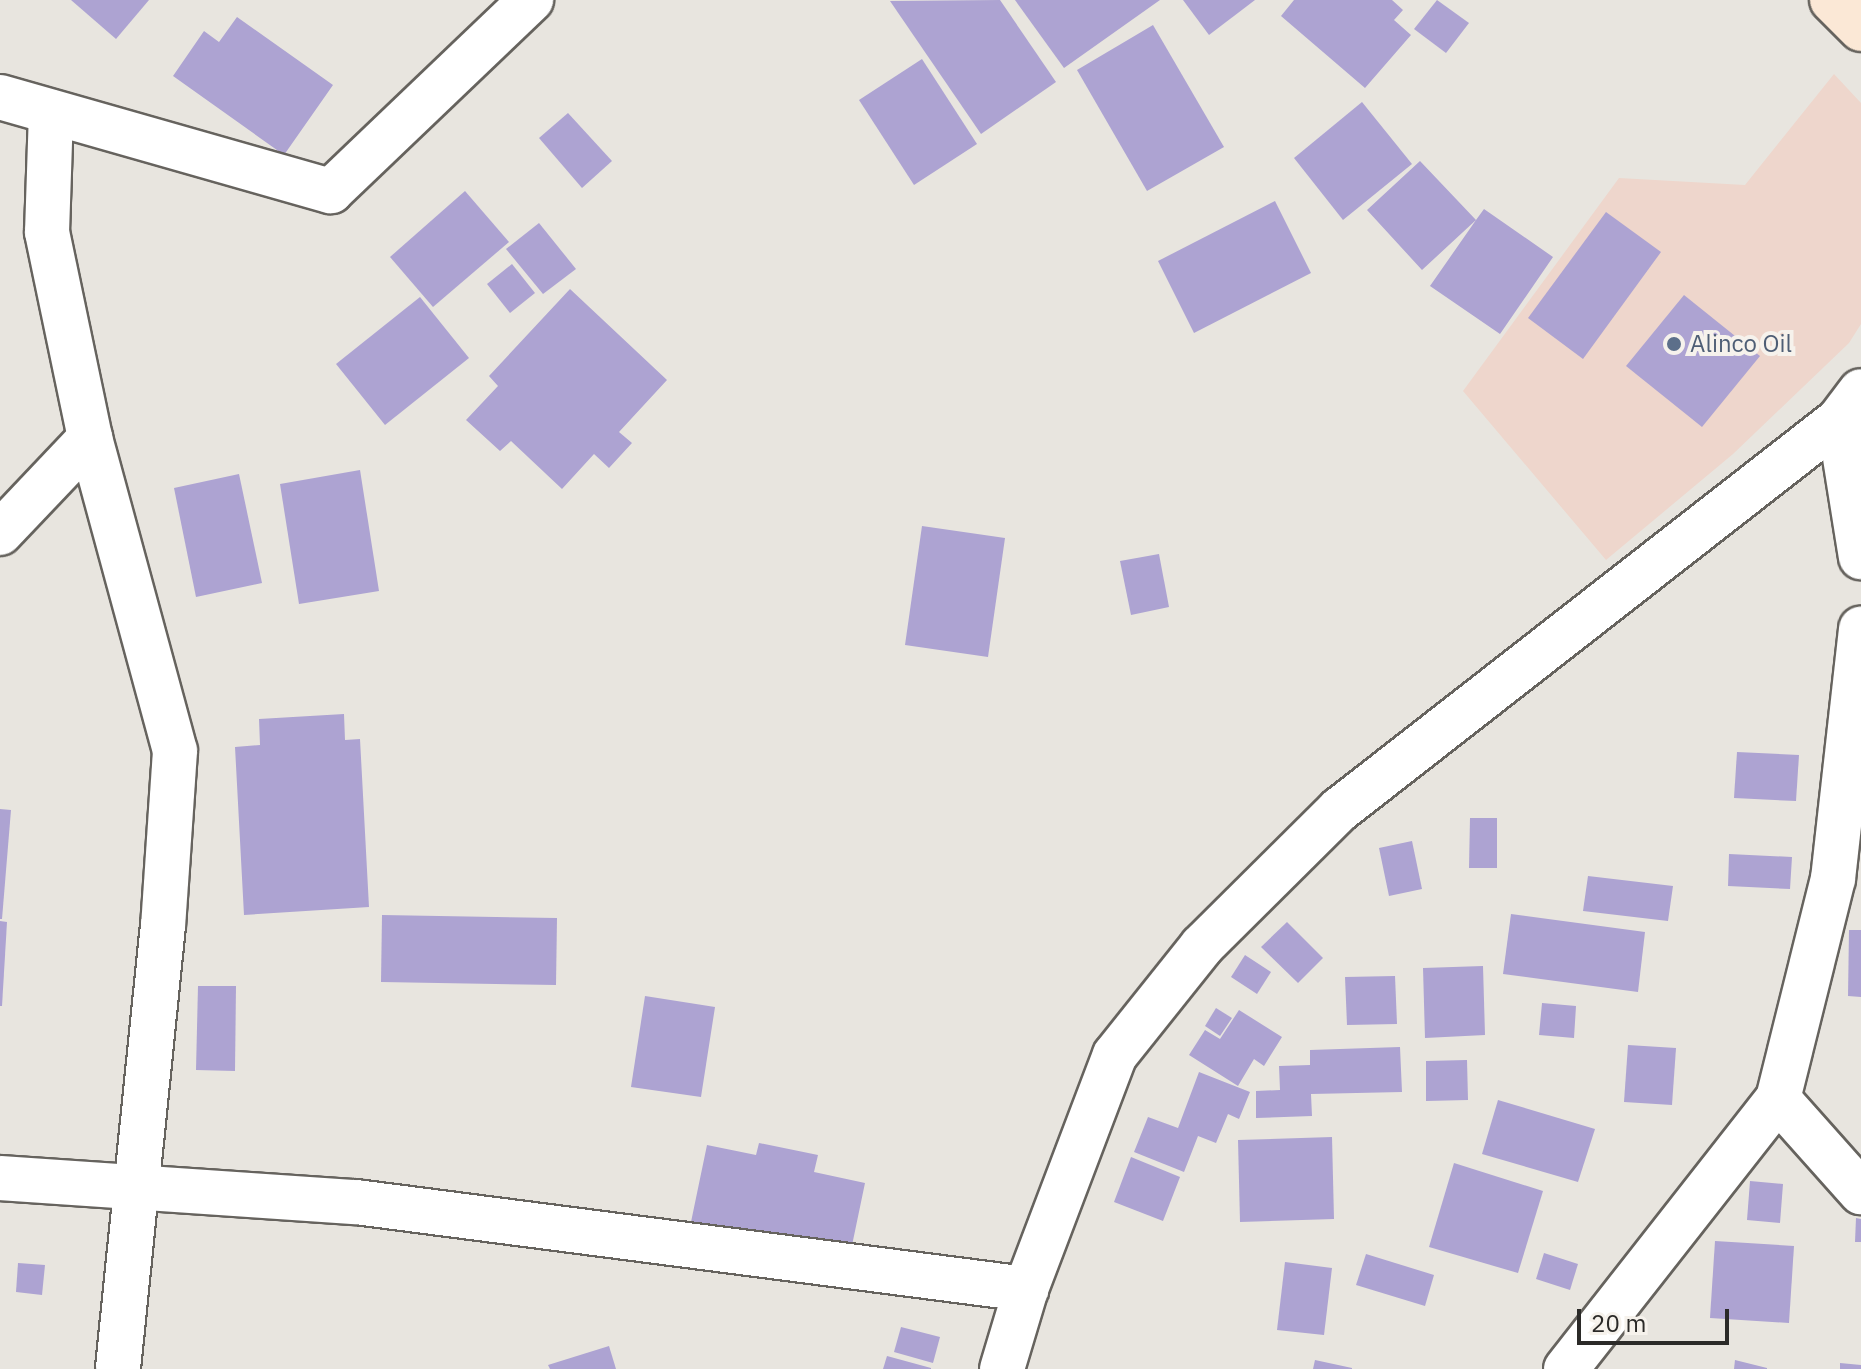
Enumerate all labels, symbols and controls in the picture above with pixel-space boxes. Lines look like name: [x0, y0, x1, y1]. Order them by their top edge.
place label: Alinco Oil: [1690, 330, 1792, 358]
marker: Alinco Oil: [1665, 335, 1683, 353]
scale bar: [1581, 1293, 1733, 1343]
text: 20 m: [1591, 1307, 1646, 1339]

